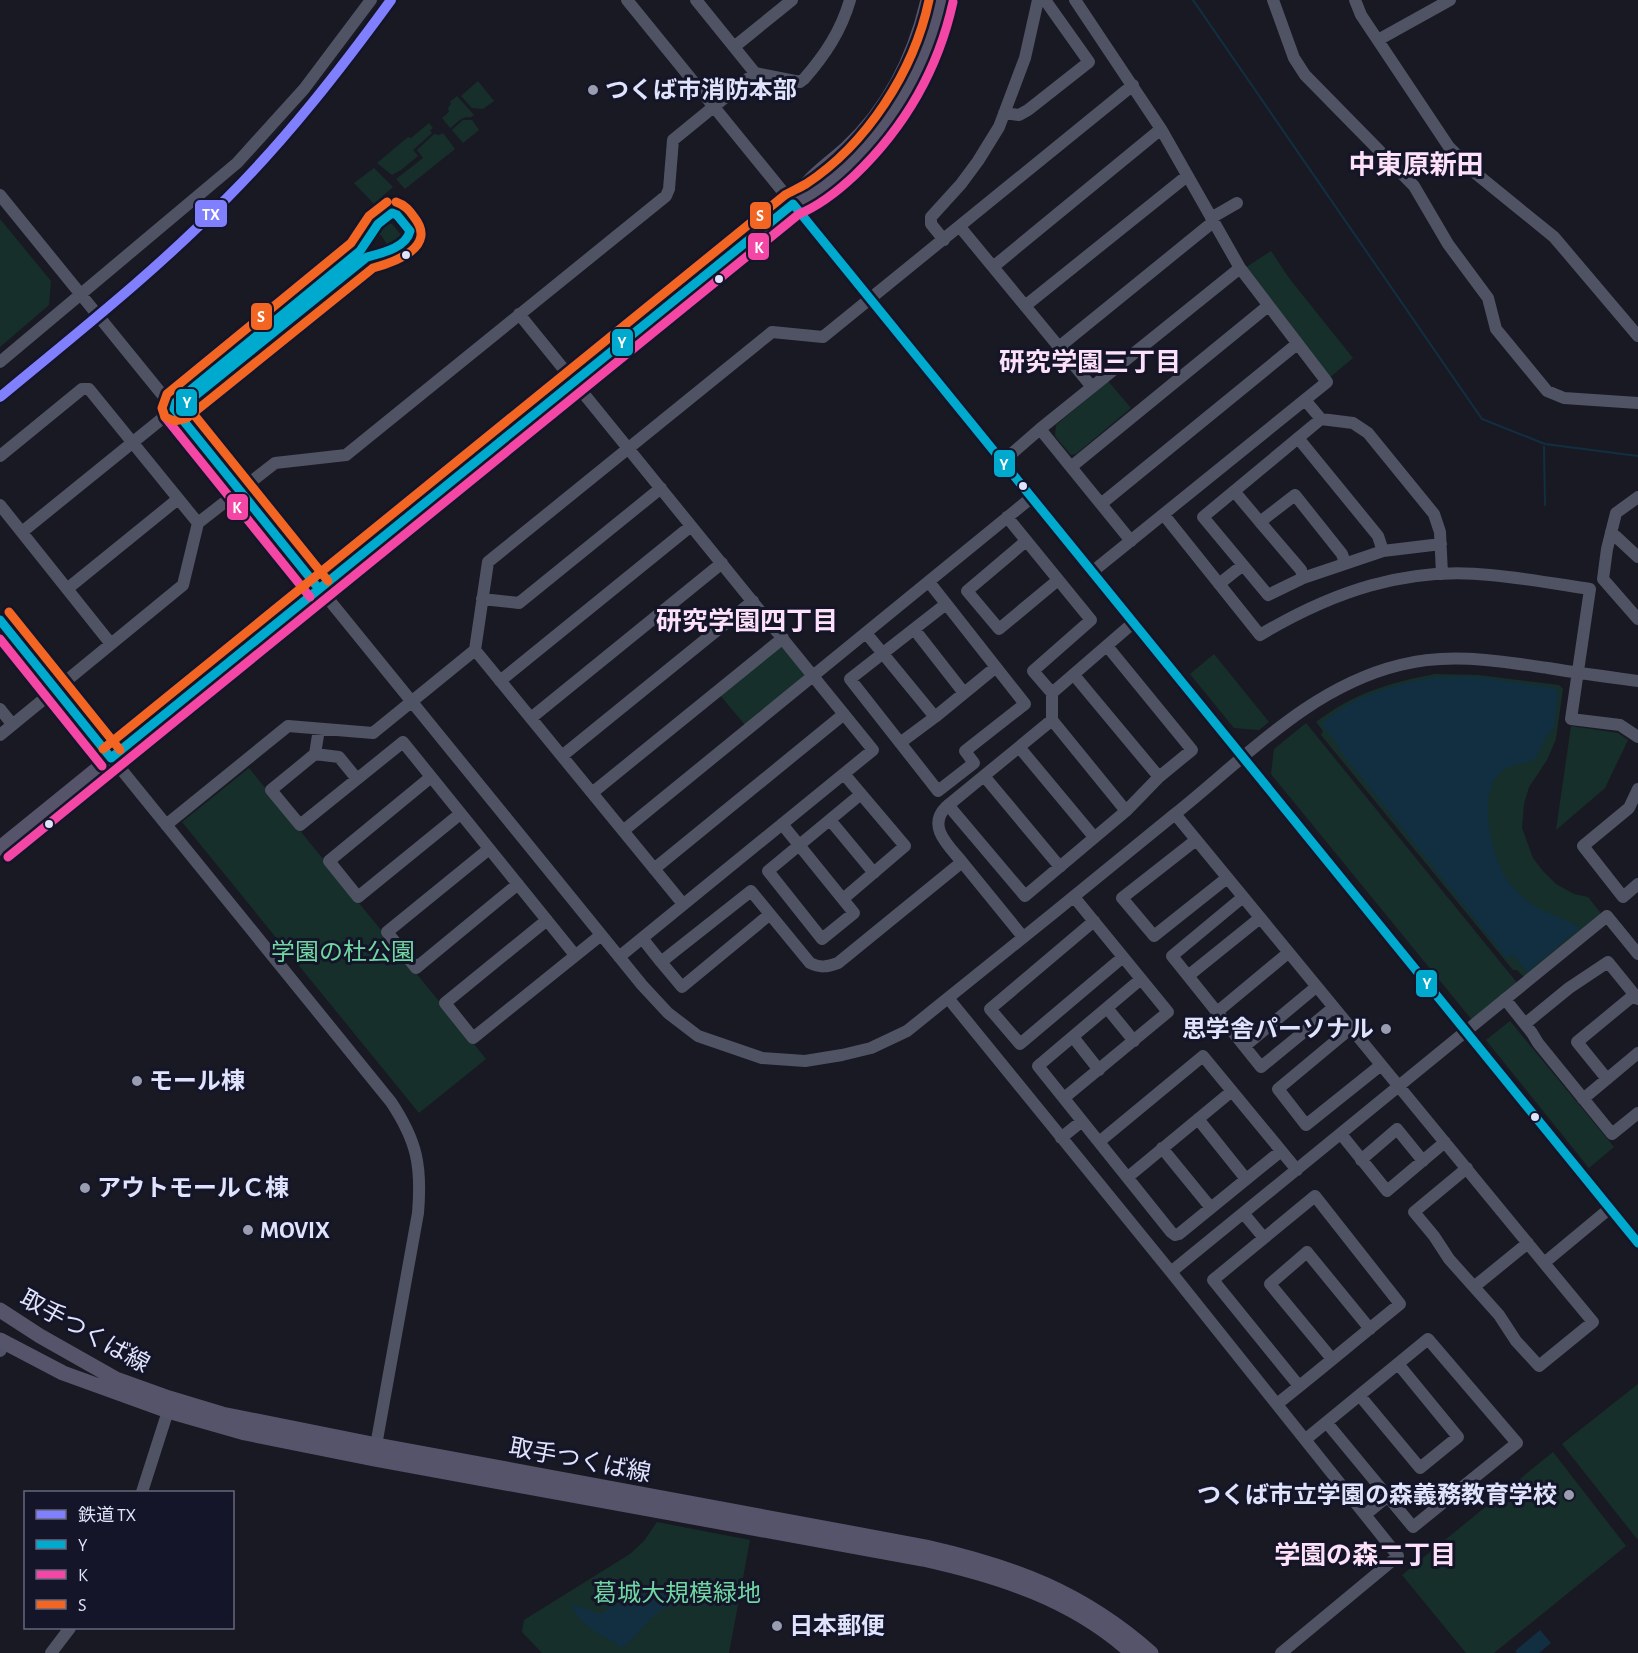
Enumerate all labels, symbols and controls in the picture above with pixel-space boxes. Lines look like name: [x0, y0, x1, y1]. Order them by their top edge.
place label: つくば市消防本部: [605, 77, 797, 103]
marker: つくば市消防本部: [586, 83, 600, 97]
district label: 中東原新田: [1349, 150, 1484, 179]
line badge: TX: [194, 199, 228, 228]
line badge: S: [749, 201, 772, 230]
text: TX: [202, 207, 220, 223]
text: S: [756, 208, 764, 224]
line badge: K: [747, 232, 770, 261]
text: K: [754, 240, 764, 256]
unlabelled marker: [400, 249, 412, 261]
unlabelled marker: [713, 273, 725, 285]
line badge: S: [250, 302, 273, 331]
text: S: [257, 309, 265, 325]
line badge: Y: [611, 328, 634, 357]
text: Y: [618, 335, 627, 351]
district label: 研究学園三丁目: [999, 348, 1181, 376]
line badge: Y: [175, 388, 198, 417]
text: Y: [183, 395, 192, 411]
line badge: Y: [993, 449, 1016, 478]
text: Y: [1000, 457, 1009, 473]
unlabelled marker: [1017, 480, 1029, 492]
line badge: K: [226, 493, 249, 521]
text: K: [232, 500, 242, 516]
district label: 研究学園四丁目: [656, 607, 838, 635]
unlabelled marker: [43, 818, 55, 830]
park label: 学園の杜公園: [271, 939, 415, 965]
line badge: Y: [1415, 969, 1438, 998]
text: Y: [1423, 976, 1432, 992]
place label: 思学舎パーソナル: [1182, 1016, 1374, 1042]
marker: 思学舎パーソナル: [1379, 1022, 1393, 1036]
place label: モール棟: [149, 1068, 245, 1094]
marker: モール棟: [130, 1074, 144, 1088]
unlabelled marker: [1529, 1111, 1541, 1123]
place label: アウトモールＣ棟: [97, 1175, 289, 1201]
marker: アウトモールＣ棟: [78, 1181, 92, 1195]
place label: MOVIX: [260, 1219, 330, 1243]
marker: MOVIX: [241, 1223, 255, 1237]
street label: 取手つくば線: [16, 1285, 154, 1377]
street label: 取手つくば線: [507, 1434, 653, 1486]
place label: つくば市立学園の森義務教育学校: [1197, 1482, 1557, 1508]
marker: つくば市立学園の森義務教育学校: [1562, 1488, 1576, 1502]
legend: [24, 1491, 234, 1629]
text: 鉄道 TX: [78, 1505, 137, 1525]
text: Y: [78, 1537, 88, 1555]
district label: 学園の森二丁目: [1274, 1541, 1456, 1569]
text: K: [78, 1567, 88, 1585]
park label: 葛城大規模緑地: [593, 1580, 761, 1606]
text: S: [78, 1597, 87, 1615]
place label: 日本郵便: [789, 1613, 885, 1639]
marker: 日本郵便: [770, 1619, 784, 1633]

